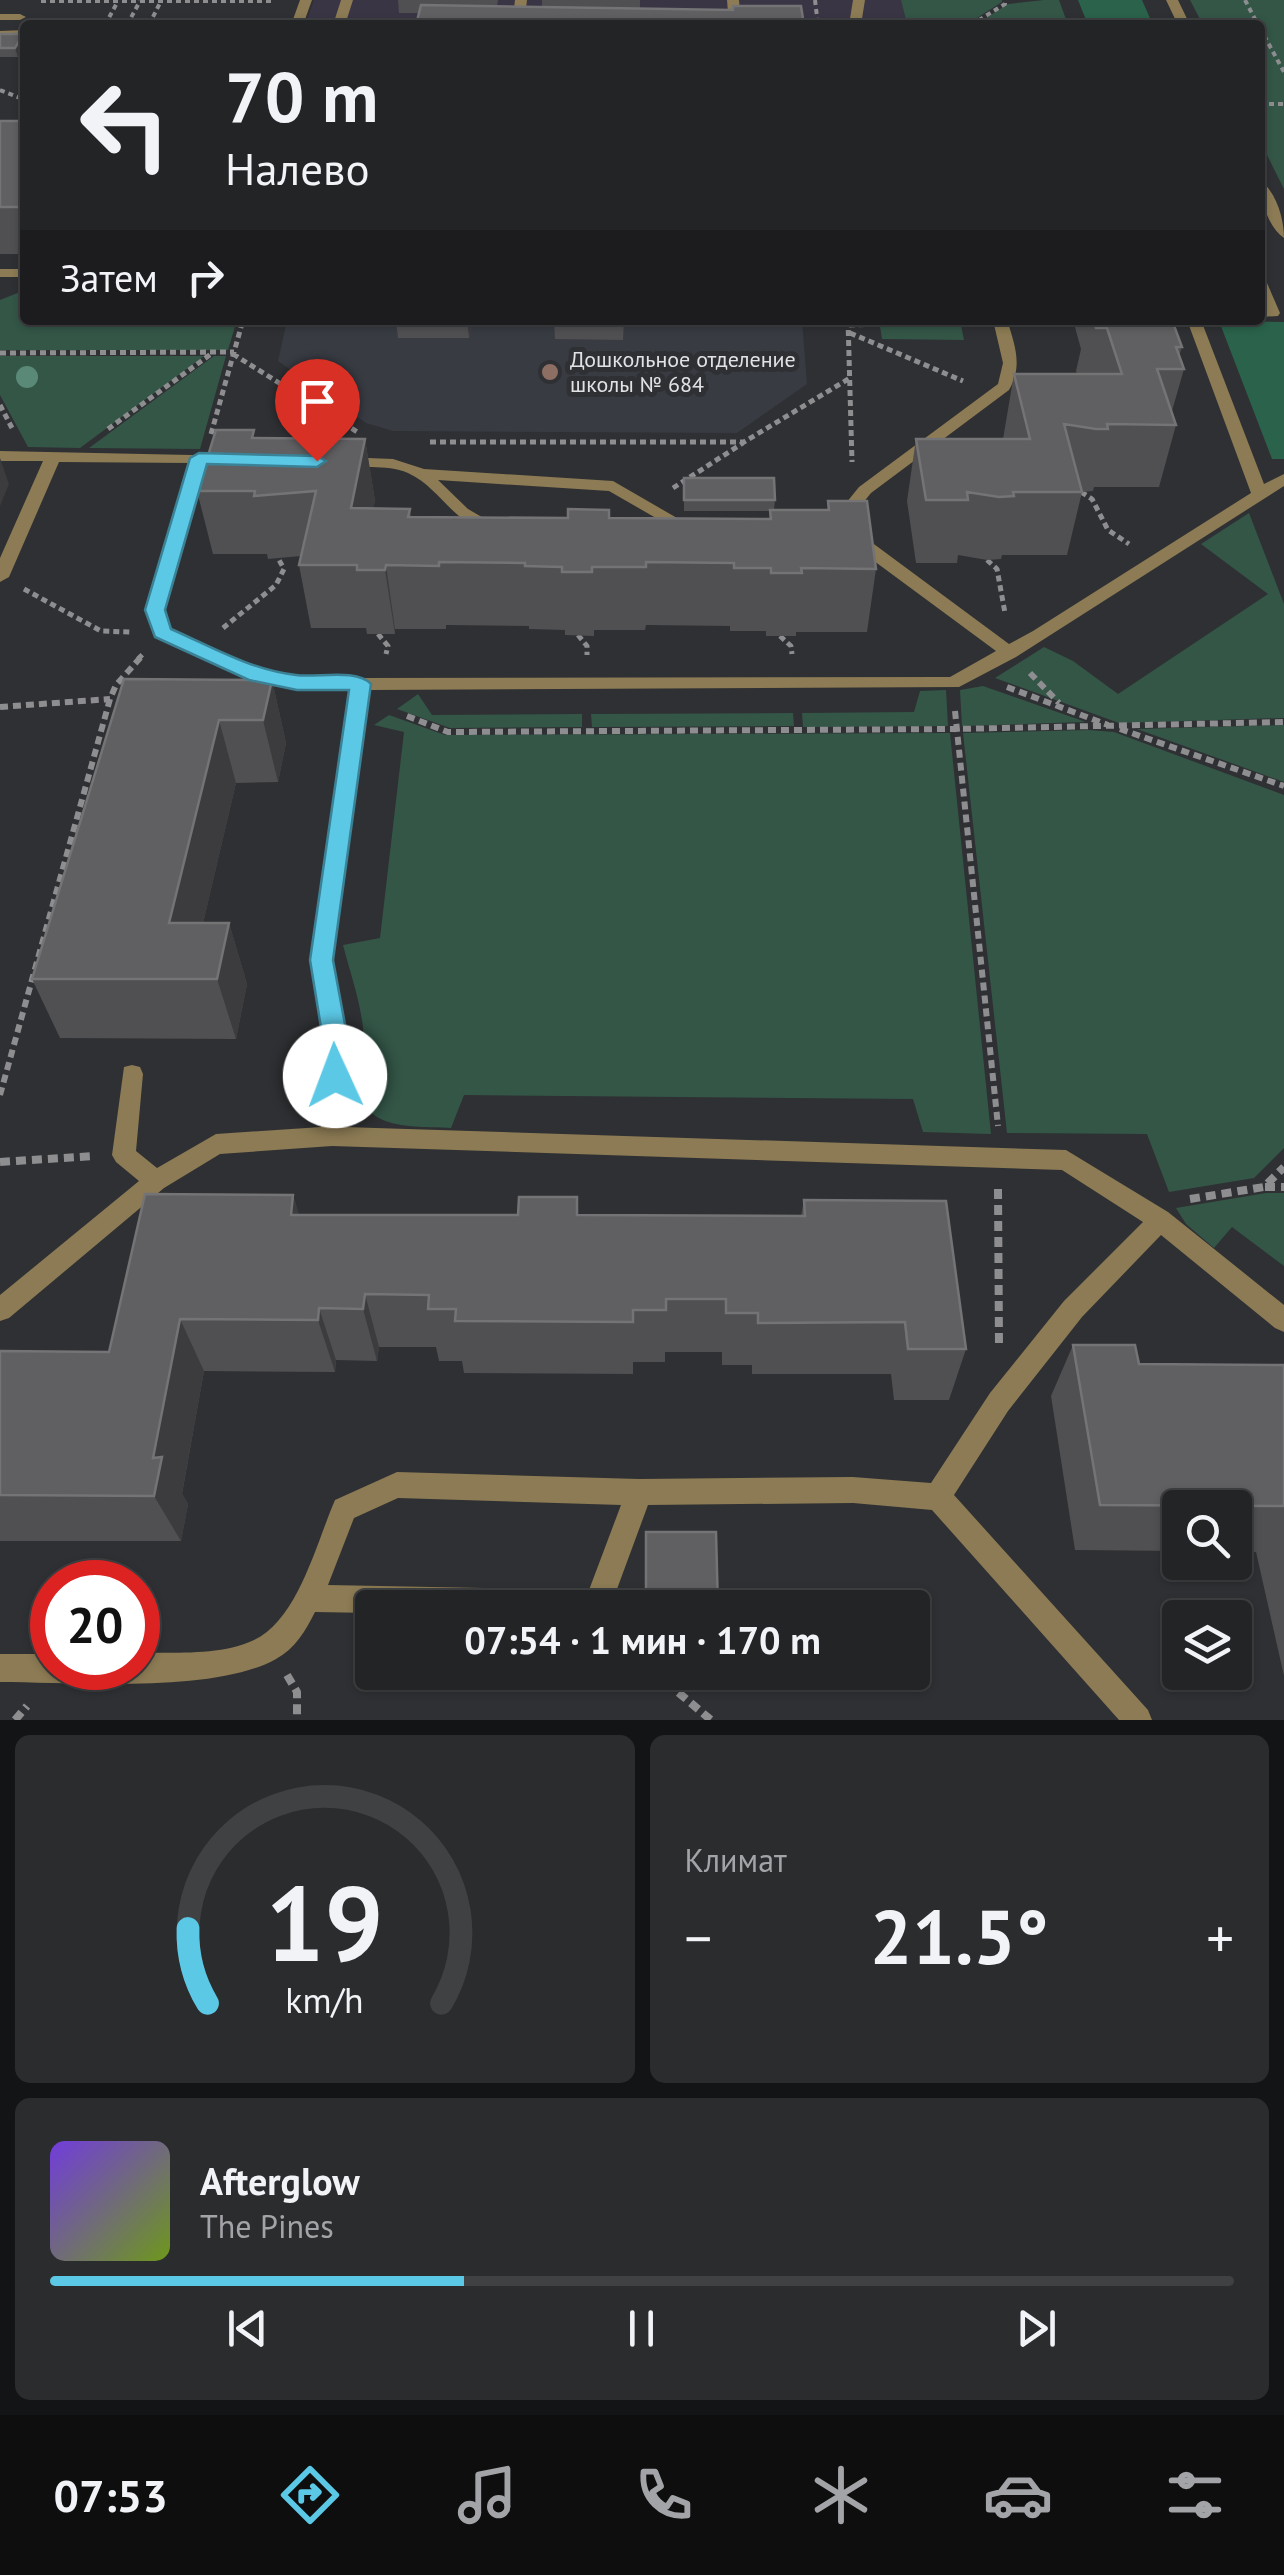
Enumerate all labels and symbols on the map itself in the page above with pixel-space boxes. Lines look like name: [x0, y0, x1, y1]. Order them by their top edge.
place label: Дошкольное отделение школы № 684: [570, 345, 796, 398]
pin: [275, 359, 360, 462]
marker: Дошкольное отделение школы № 684: [539, 361, 561, 383]
position arrow: [283, 1024, 387, 1128]
speed limit sign: 20: [30, 1560, 160, 1690]

